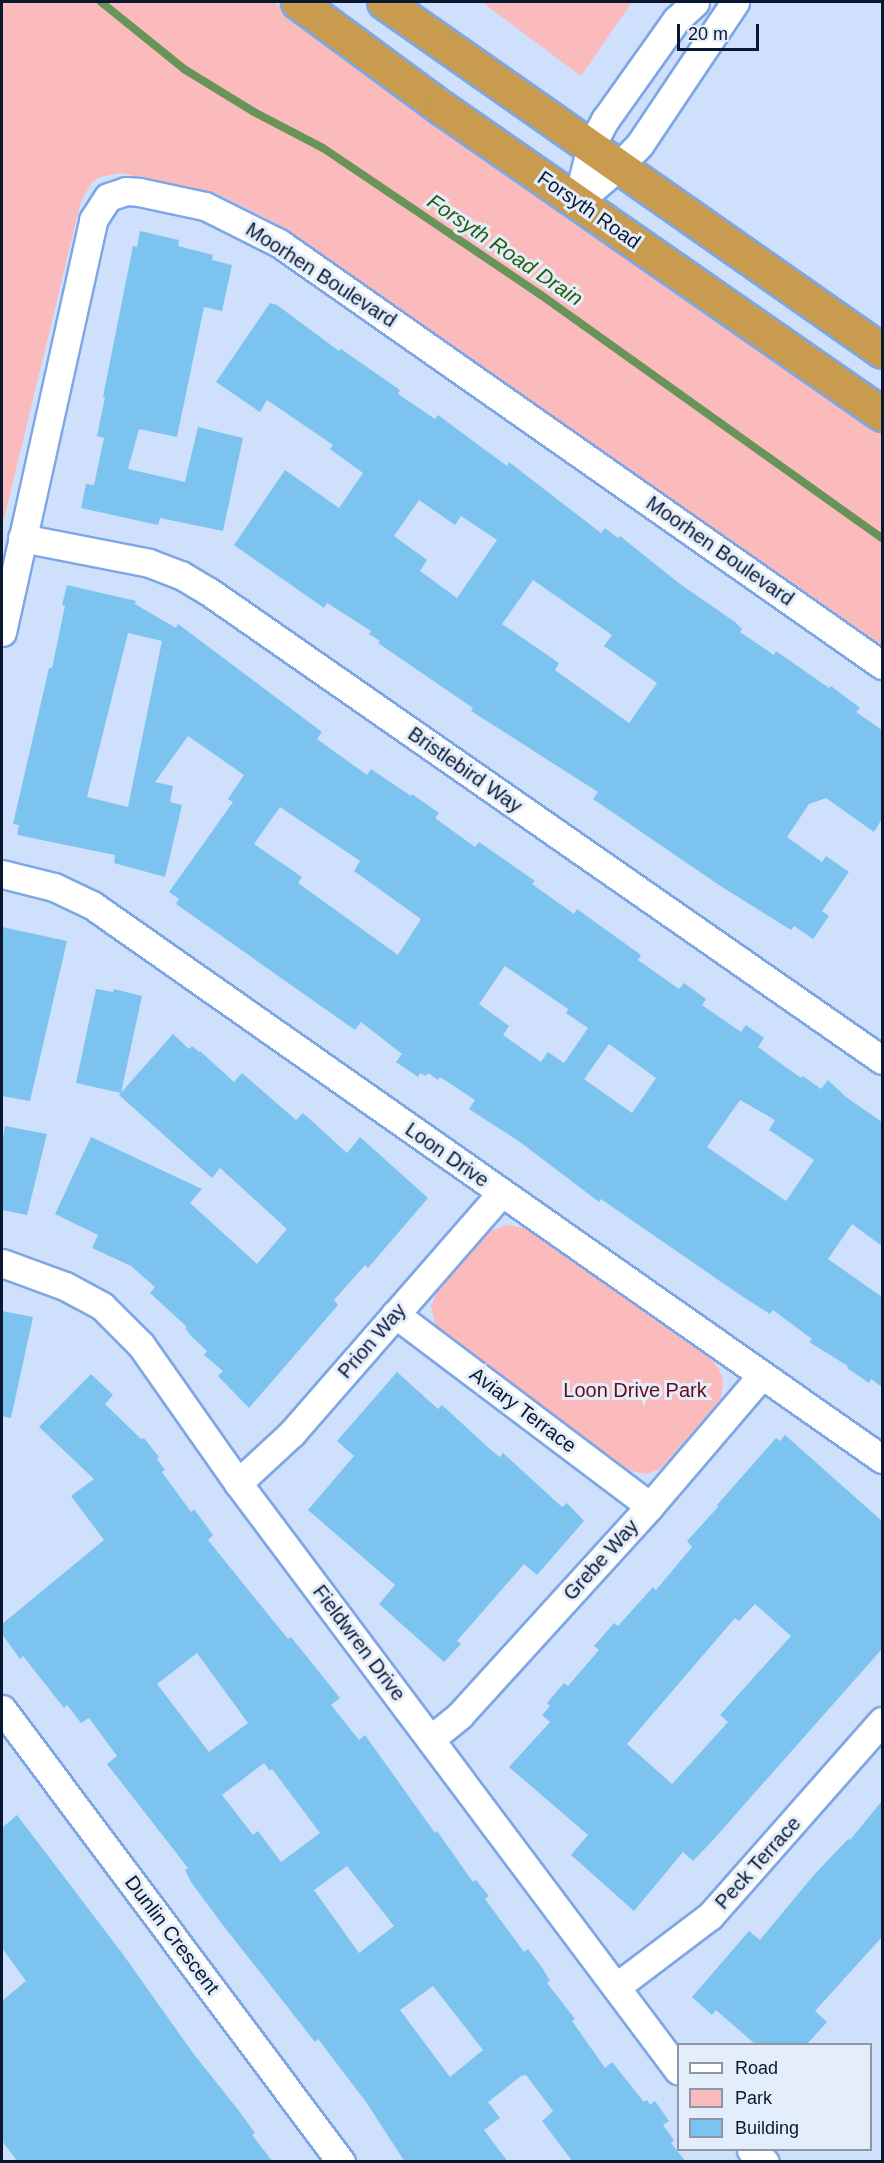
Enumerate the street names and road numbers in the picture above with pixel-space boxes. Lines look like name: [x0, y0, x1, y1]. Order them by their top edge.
street label: Forsyth Road: [533, 166, 645, 254]
street label: Moorhen Boulevard: [241, 217, 401, 333]
street label: Moorhen Boulevard: [642, 491, 798, 611]
street label: Bristlebird Way: [403, 722, 527, 818]
street label: Loon Drive: [401, 1117, 493, 1193]
street label: Prion Way: [333, 1299, 411, 1383]
street label: Aviary Terrace: [465, 1362, 581, 1458]
street label: Grebe Way: [558, 1515, 644, 1605]
street label: Fieldwren Drive: [308, 1580, 410, 1706]
street label: Peck Terrace: [710, 1812, 806, 1914]
street label: Dunlin Crescent: [120, 1871, 224, 1999]

